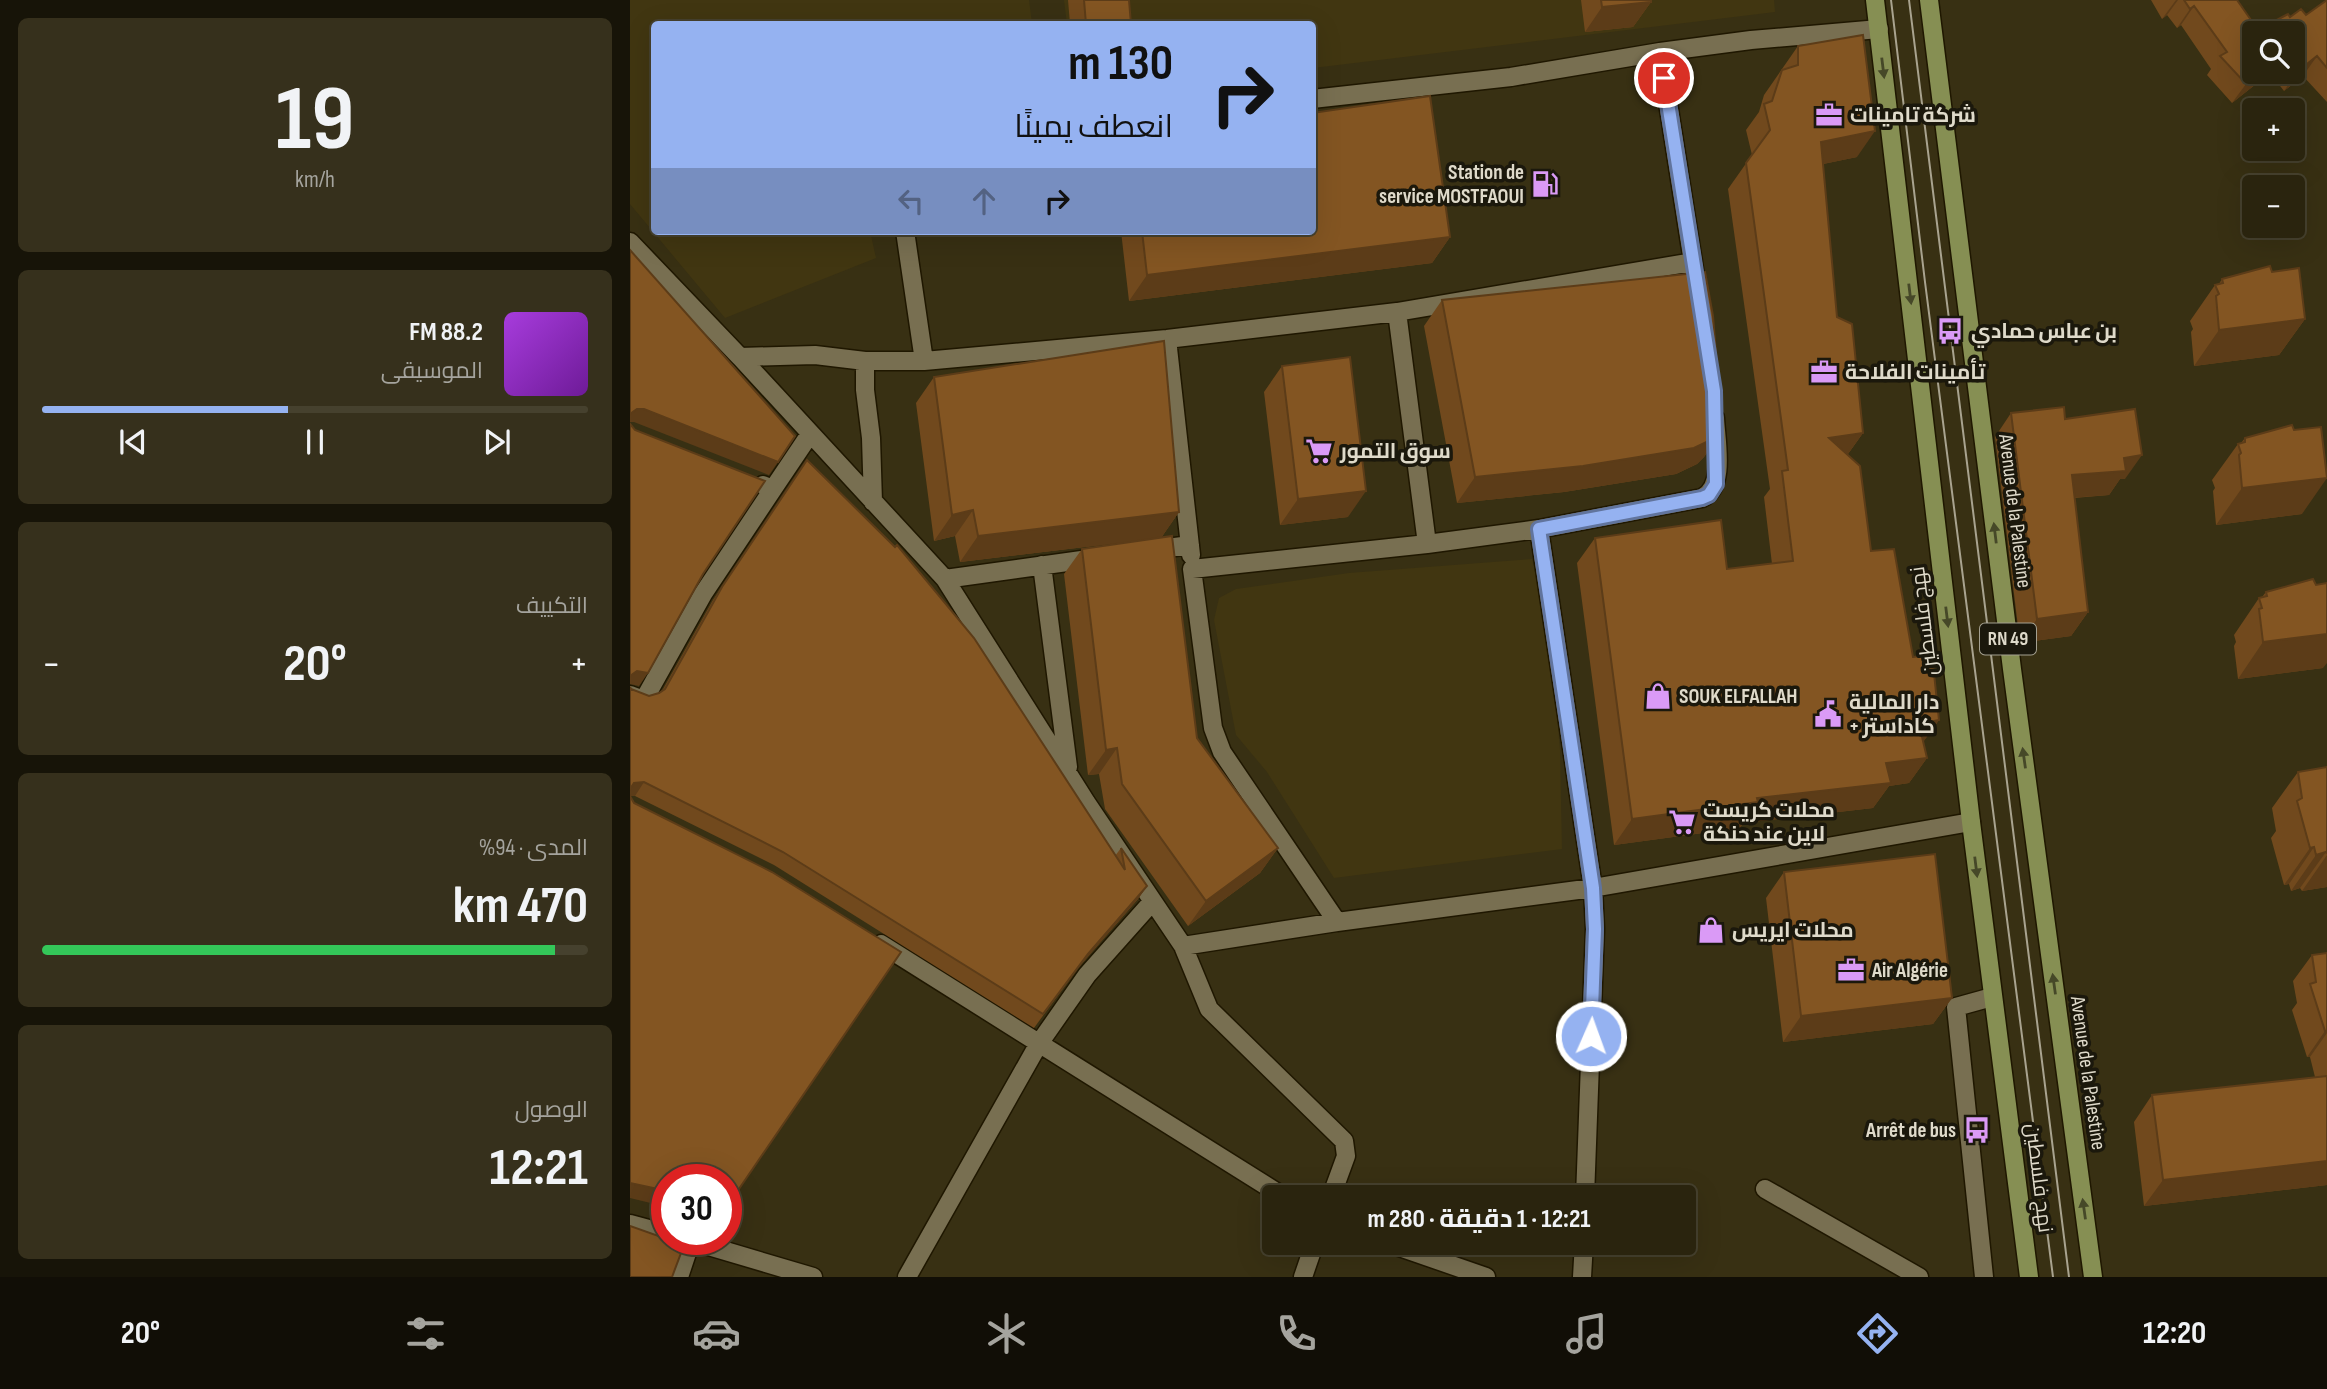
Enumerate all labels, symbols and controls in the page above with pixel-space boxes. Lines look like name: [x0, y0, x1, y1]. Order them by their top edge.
map controls: [2242, 21, 2305, 238]
button: search: [2242, 21, 2305, 84]
text: 130 m: [1068, 35, 1173, 94]
pin: [1634, 48, 1694, 108]
icon: right: [1197, 49, 1288, 140]
one-way arrow: [1878, 57, 1889, 79]
icon: arrive: [1645, 59, 1683, 97]
text: 19: [276, 66, 354, 175]
button: +: [2242, 98, 2305, 161]
office icon: شركة تامينات: [1814, 100, 1844, 130]
place label: شركة تامينات: [1850, 103, 1976, 128]
text: انعطف يمينًا: [1014, 108, 1173, 147]
place label: Station de service MOSTFAOUI: [1379, 160, 1524, 209]
text: km/h: [295, 166, 335, 194]
fuel station icon: Station de service MOSTFAOUI: [1530, 169, 1560, 199]
button: −: [2242, 175, 2305, 238]
icon: left: [892, 182, 930, 220]
icon: ahead: [965, 182, 1003, 220]
icon: right: [1038, 182, 1076, 220]
one-way arrow: [1904, 283, 1915, 305]
bus stop icon: بن عباس حمادي: [1935, 316, 1965, 346]
text: 88.2 FM: [409, 317, 483, 348]
place label: بن عباس حمادي: [1971, 319, 2117, 348]
text: الموسيقى: [381, 357, 483, 385]
office icon: تأمينات الفلاحة: [1809, 357, 1839, 387]
place label: تأمينات الفلاحة: [1845, 358, 1986, 385]
icon: previous: [114, 423, 152, 461]
icon: pause: [296, 423, 334, 461]
icon: next: [478, 423, 516, 461]
street label: Avenue de la Palestine: [1993, 432, 2037, 589]
supermarket icon: سوق التمور: [1304, 436, 1334, 466]
place label: سوق التمور: [1339, 439, 1451, 464]
one-way arrow: [1989, 521, 2000, 543]
street label: نهج فلسطين: [1905, 565, 1944, 677]
text: التكييف: [516, 592, 588, 620]
one-way arrow: [1941, 606, 1952, 628]
road number: RN 49: [1980, 624, 2036, 654]
text: 20°: [283, 633, 347, 696]
text: −: [42, 642, 61, 687]
text: +: [569, 642, 588, 687]
shop icon: SOUK ELFALLAH: [1643, 681, 1673, 711]
place label: SOUK ELFALLAH: [1679, 684, 1797, 709]
place label: دار المالية + كاداستر: [1849, 690, 1939, 739]
public building icon: دار المالية + كاداستر: [1813, 699, 1843, 729]
one-way arrow: [2018, 747, 2029, 769]
place label: محلات كريست لاين عند حنكة: [1703, 798, 1835, 847]
supermarket icon: محلات كريست لاين عند حنكة: [1667, 807, 1697, 837]
text: المدى · 94%: [479, 834, 588, 862]
one-way arrow: [1971, 857, 1982, 879]
text: 470 km: [453, 875, 588, 938]
shop icon: محلات ايريس: [1696, 915, 1726, 945]
place label: محلات ايريس: [1732, 918, 1854, 943]
office icon: Air Algérie: [1836, 955, 1866, 985]
place label: Air Algérie: [1871, 958, 1948, 983]
one-way arrow: [2048, 973, 2059, 995]
street label: Avenue de la Palestine: [2065, 994, 2111, 1151]
position arrow: [1554, 999, 1628, 1073]
text: الوصول: [515, 1096, 588, 1124]
bus stop icon: Arrêt de bus: [1962, 1115, 1992, 1145]
place label: Arrêt de bus: [1865, 1118, 1956, 1143]
street label: نهج فلسطين: [2019, 1122, 2058, 1234]
text: 12:21: [489, 1137, 588, 1200]
speed limit sign: 30: [651, 1164, 742, 1255]
one-way arrow: [2078, 1198, 2089, 1220]
text: 12:21 · 1 دقيقة · 280 m: [1367, 1204, 1591, 1235]
icon: filters: [401, 1309, 450, 1358]
icon: car: [692, 1309, 741, 1358]
icon: climate: [982, 1309, 1031, 1358]
icon: phone: [1272, 1309, 1321, 1358]
icon: music: [1562, 1309, 1611, 1358]
icon: directions: [1853, 1309, 1902, 1358]
text: 20°: [121, 1314, 160, 1353]
text: 12:20: [2143, 1314, 2206, 1353]

